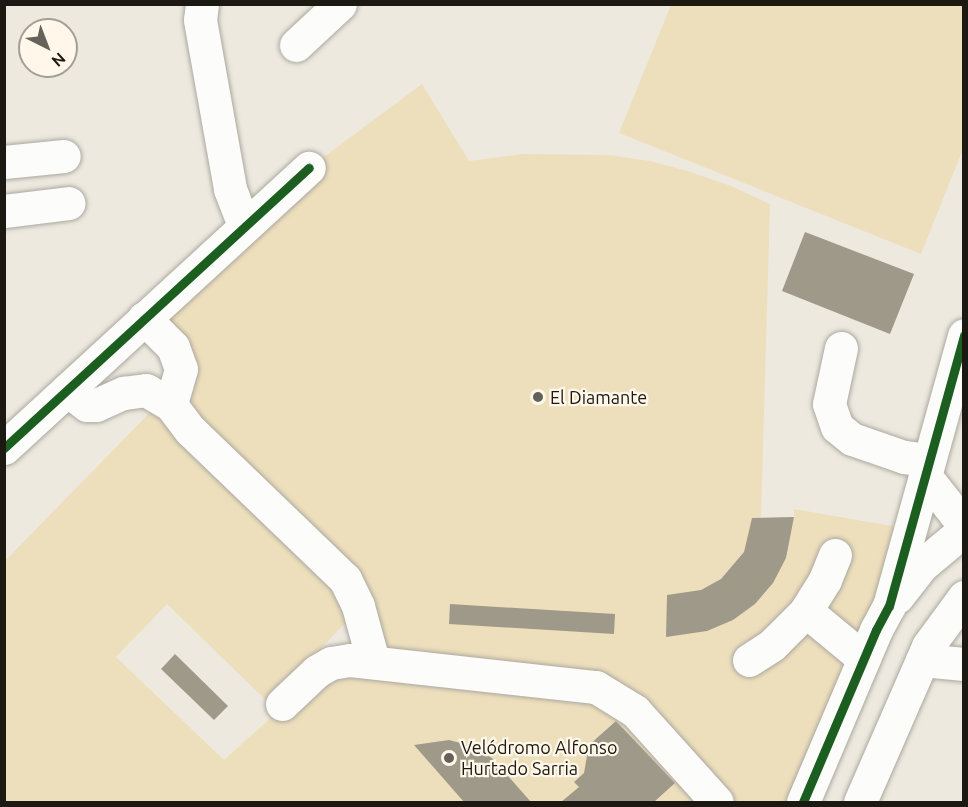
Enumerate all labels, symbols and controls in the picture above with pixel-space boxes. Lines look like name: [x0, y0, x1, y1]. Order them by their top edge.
north arrow: [18, 18, 78, 78]
text: N: [48, 49, 69, 71]
place label: El Diamante: [550, 386, 647, 408]
marker: El Diamante: [531, 390, 545, 404]
place label: Velódromo Alfonso Hurtado Sarria: [461, 737, 617, 780]
marker: Velódromo Alfonso Hurtado Sarria: [442, 751, 456, 765]

